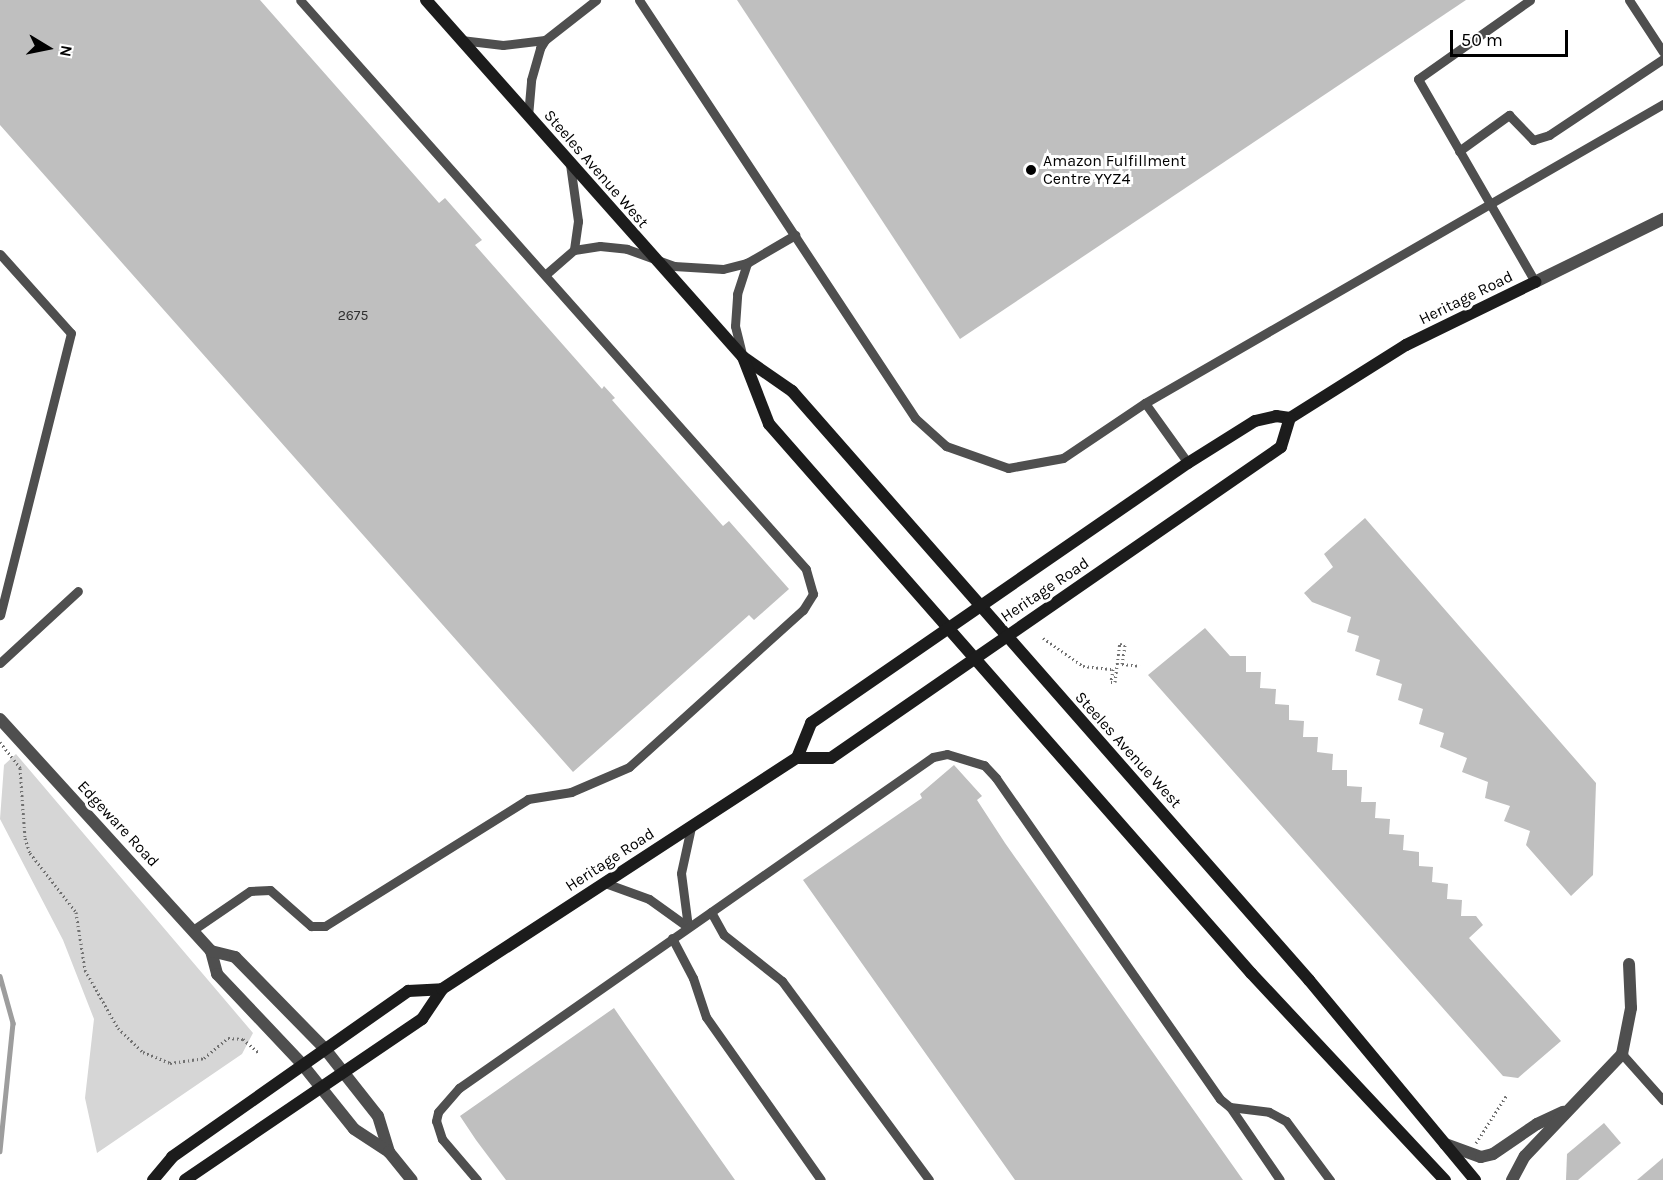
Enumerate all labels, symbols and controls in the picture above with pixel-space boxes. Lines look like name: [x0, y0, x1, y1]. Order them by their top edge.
north arrow: [18, 18, 78, 78]
scale bar: [1453, 18, 1572, 56]
text: 50 m: [1461, 29, 1503, 51]
text: N: [56, 44, 77, 59]
street label: Steeles Avenue West: [540, 106, 652, 232]
place label: Amazon Fulfillment Centre YYZ4: [1043, 151, 1186, 189]
marker: Amazon Fulfillment Centre YYZ4: [1024, 163, 1038, 177]
street label: Heritage Road: [1416, 267, 1516, 329]
house number: 2675: [338, 308, 368, 324]
street label: Heritage Road: [997, 553, 1093, 627]
street label: Steeles Avenue West: [1071, 688, 1185, 812]
street label: Edgeware Road: [73, 777, 163, 871]
street label: Heritage Road: [562, 824, 658, 896]

